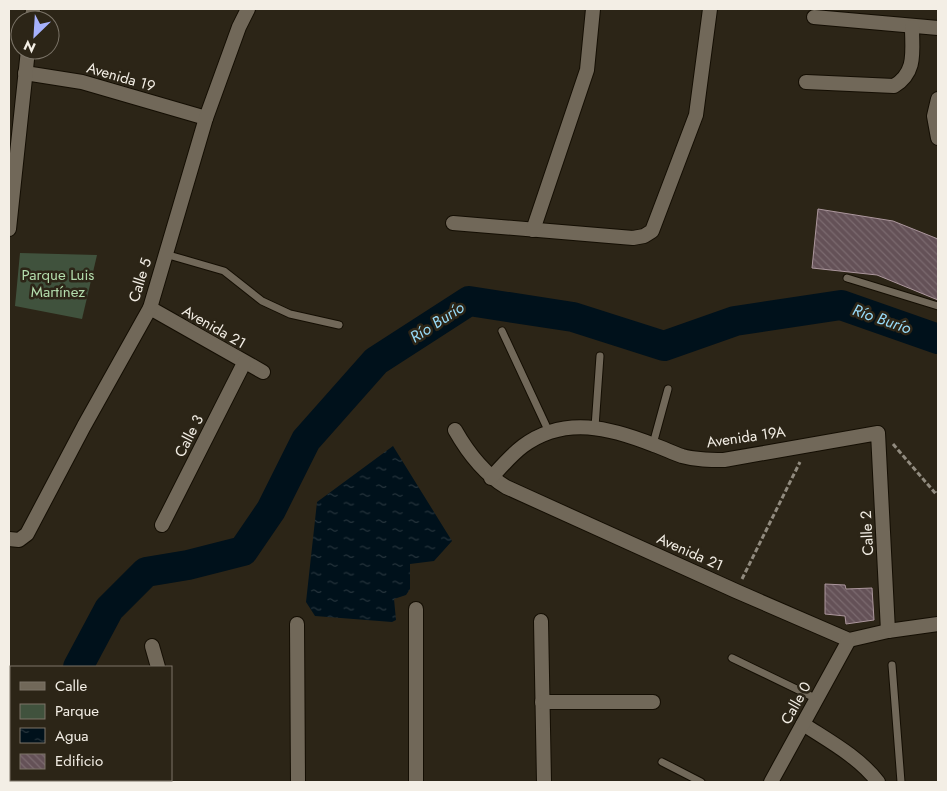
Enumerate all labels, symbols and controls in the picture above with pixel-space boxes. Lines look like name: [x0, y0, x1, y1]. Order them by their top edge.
north arrow: [10, 10, 60, 60]
text: N: [20, 35, 39, 58]
street label: Avenida 19: [84, 57, 158, 97]
street label: Calle 5: [123, 255, 157, 305]
park label: Parque Luis Martínez: [22, 264, 94, 303]
water label: Río Burío: [405, 296, 469, 348]
water label: Río Burío: [850, 298, 915, 340]
street label: Avenida 21: [178, 300, 250, 354]
street label: Calle 3: [169, 411, 209, 461]
street label: Avenida 19A: [705, 421, 787, 453]
street label: Calle 2: [855, 510, 879, 556]
street label: Avenida 21: [653, 528, 727, 576]
legend: [10, 666, 172, 781]
text: Calle: [55, 675, 87, 697]
street label: Calle 0: [775, 678, 817, 728]
text: Parque: [55, 700, 99, 722]
text: Agua: [55, 725, 89, 747]
text: Edificio: [55, 750, 103, 772]

